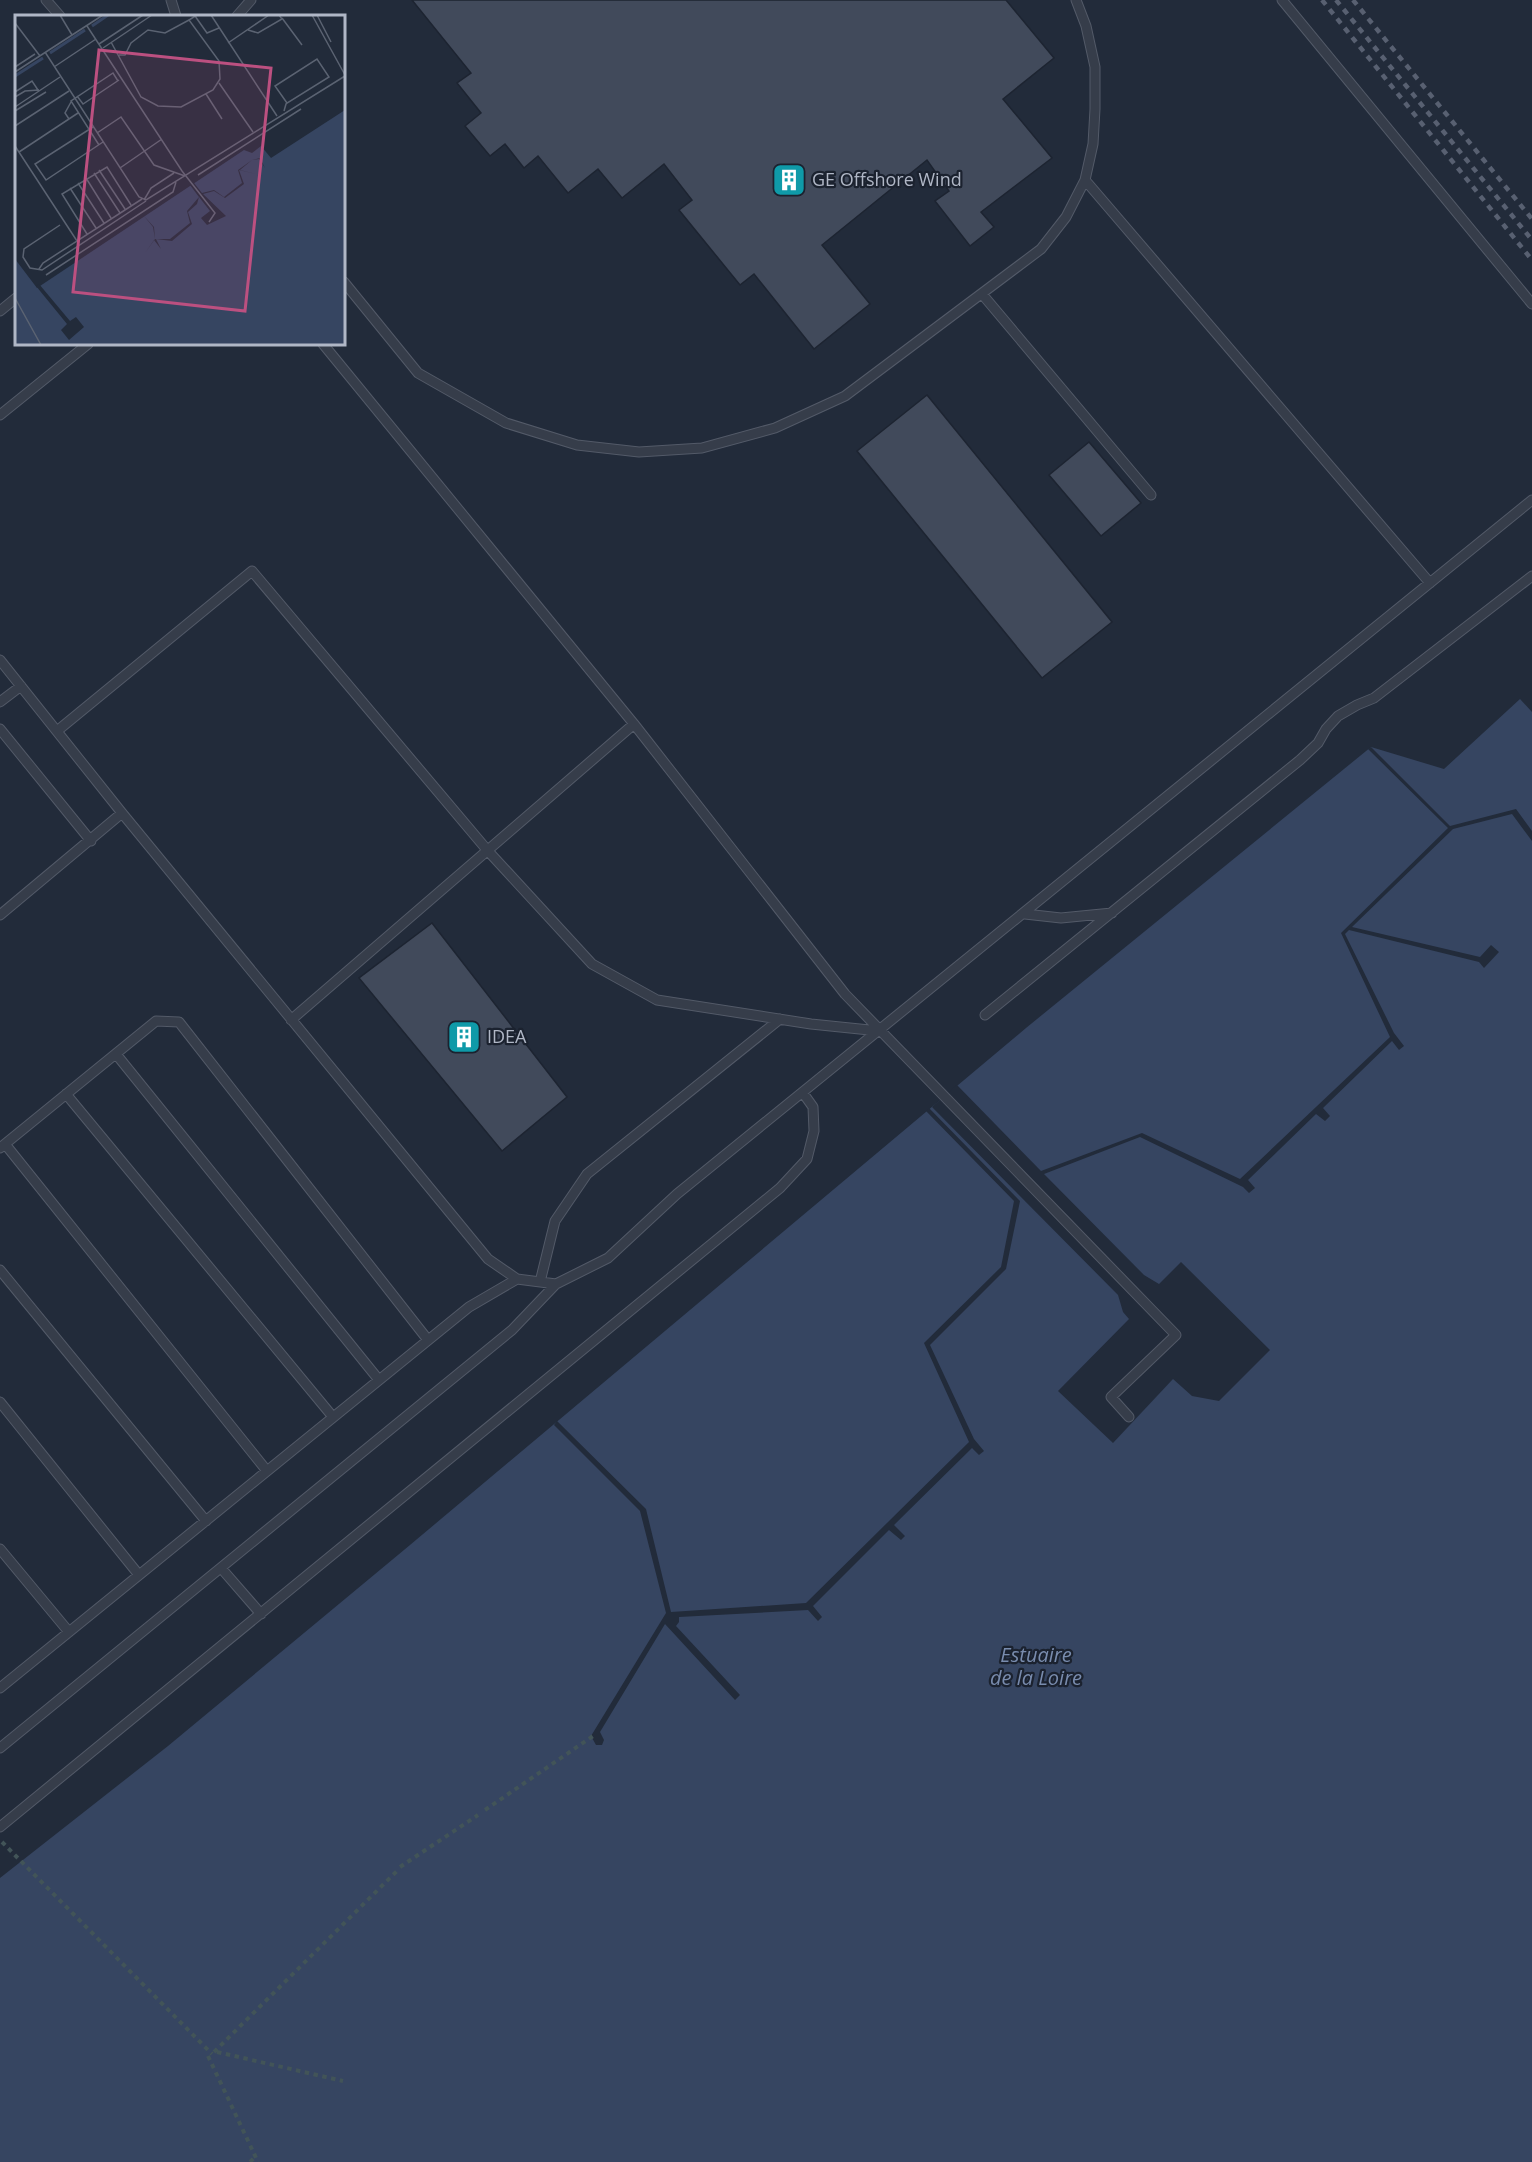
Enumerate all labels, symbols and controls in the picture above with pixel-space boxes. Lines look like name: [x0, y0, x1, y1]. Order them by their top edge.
inset map: [15, 15, 345, 345]
building icon: GE Offshore Wind: [771, 162, 807, 198]
place label: GE Offshore Wind: [812, 167, 962, 191]
building icon: IDEA: [446, 1019, 482, 1055]
place label: IDEA: [487, 1024, 527, 1048]
water label: Estuaire de la Loire: [990, 1641, 1082, 1691]

